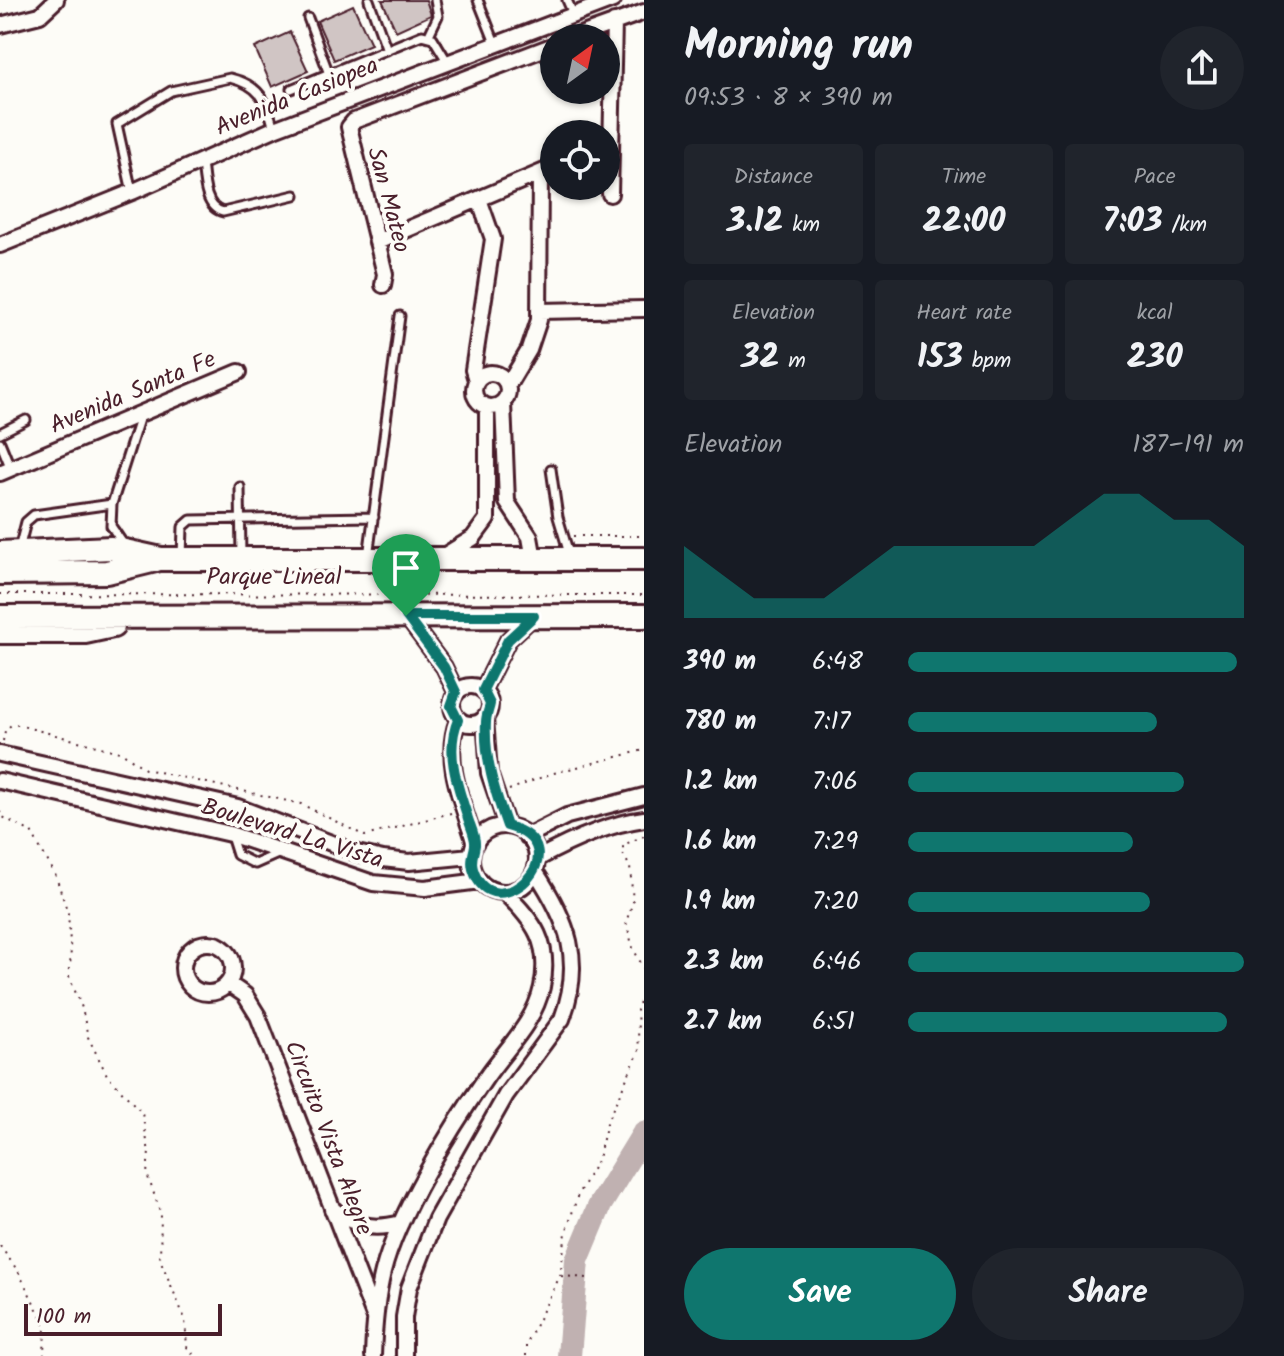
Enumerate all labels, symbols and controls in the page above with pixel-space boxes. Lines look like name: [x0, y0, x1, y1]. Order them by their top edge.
text: Morning run: [684, 12, 913, 82]
north arrow: [540, 24, 620, 104]
map controls: [540, 24, 620, 200]
button: share: [1160, 26, 1244, 110]
street label: Avenida Casiopea: [210, 47, 384, 147]
text: 09:53 · 8 × 390 m: [684, 77, 893, 119]
button: locate: [540, 120, 620, 200]
street label: San Mateo: [355, 143, 421, 257]
text: Distance: [734, 160, 813, 195]
text: Time: [942, 160, 986, 195]
text: Pace: [1134, 160, 1176, 195]
text: 3.12: [727, 195, 783, 249]
text: 22:00: [923, 195, 1005, 249]
text: 7:03: [1102, 195, 1163, 249]
text: km: [783, 208, 820, 243]
text: /km: [1163, 208, 1207, 243]
text: Elevation: [732, 296, 815, 331]
text: Heart rate: [916, 296, 1012, 331]
text: kcal: [1137, 296, 1173, 331]
text: 32: [741, 331, 779, 385]
text: 153: [917, 331, 963, 385]
text: 230: [1127, 331, 1183, 385]
street label: Avenida Santa Fe: [44, 340, 222, 446]
text: m: [779, 344, 806, 379]
text: bpm: [963, 344, 1011, 379]
text: Elevation: [684, 424, 782, 466]
text: 187–191 m: [1132, 424, 1244, 466]
pin: [372, 534, 440, 616]
icon: arrive: [384, 546, 428, 590]
street label: Parque Lineal: [206, 558, 342, 597]
text: 390 m: [684, 641, 756, 683]
text: 6:48: [812, 641, 863, 683]
text: 780 m: [684, 701, 756, 743]
text: 7:17: [812, 701, 851, 743]
text: 1.2 km: [684, 761, 757, 803]
text: 7:06: [812, 761, 858, 803]
street label: Boulevard La Vista: [196, 788, 388, 880]
text: 1.6 km: [684, 821, 756, 863]
text: 7:29: [812, 821, 858, 863]
text: 1.9 km: [684, 881, 755, 923]
text: 7:20: [812, 881, 859, 923]
text: 2.3 km: [684, 941, 764, 983]
text: 6:46: [812, 941, 862, 983]
text: 2.7 km: [684, 1001, 762, 1043]
text: 6:51: [812, 1001, 855, 1043]
street label: Circuito Vista Alegre: [273, 1035, 383, 1241]
button: Save: [684, 1248, 956, 1340]
button: Share: [972, 1248, 1244, 1340]
scale bar: [24, 1300, 222, 1336]
text: 100 m: [36, 1300, 91, 1335]

